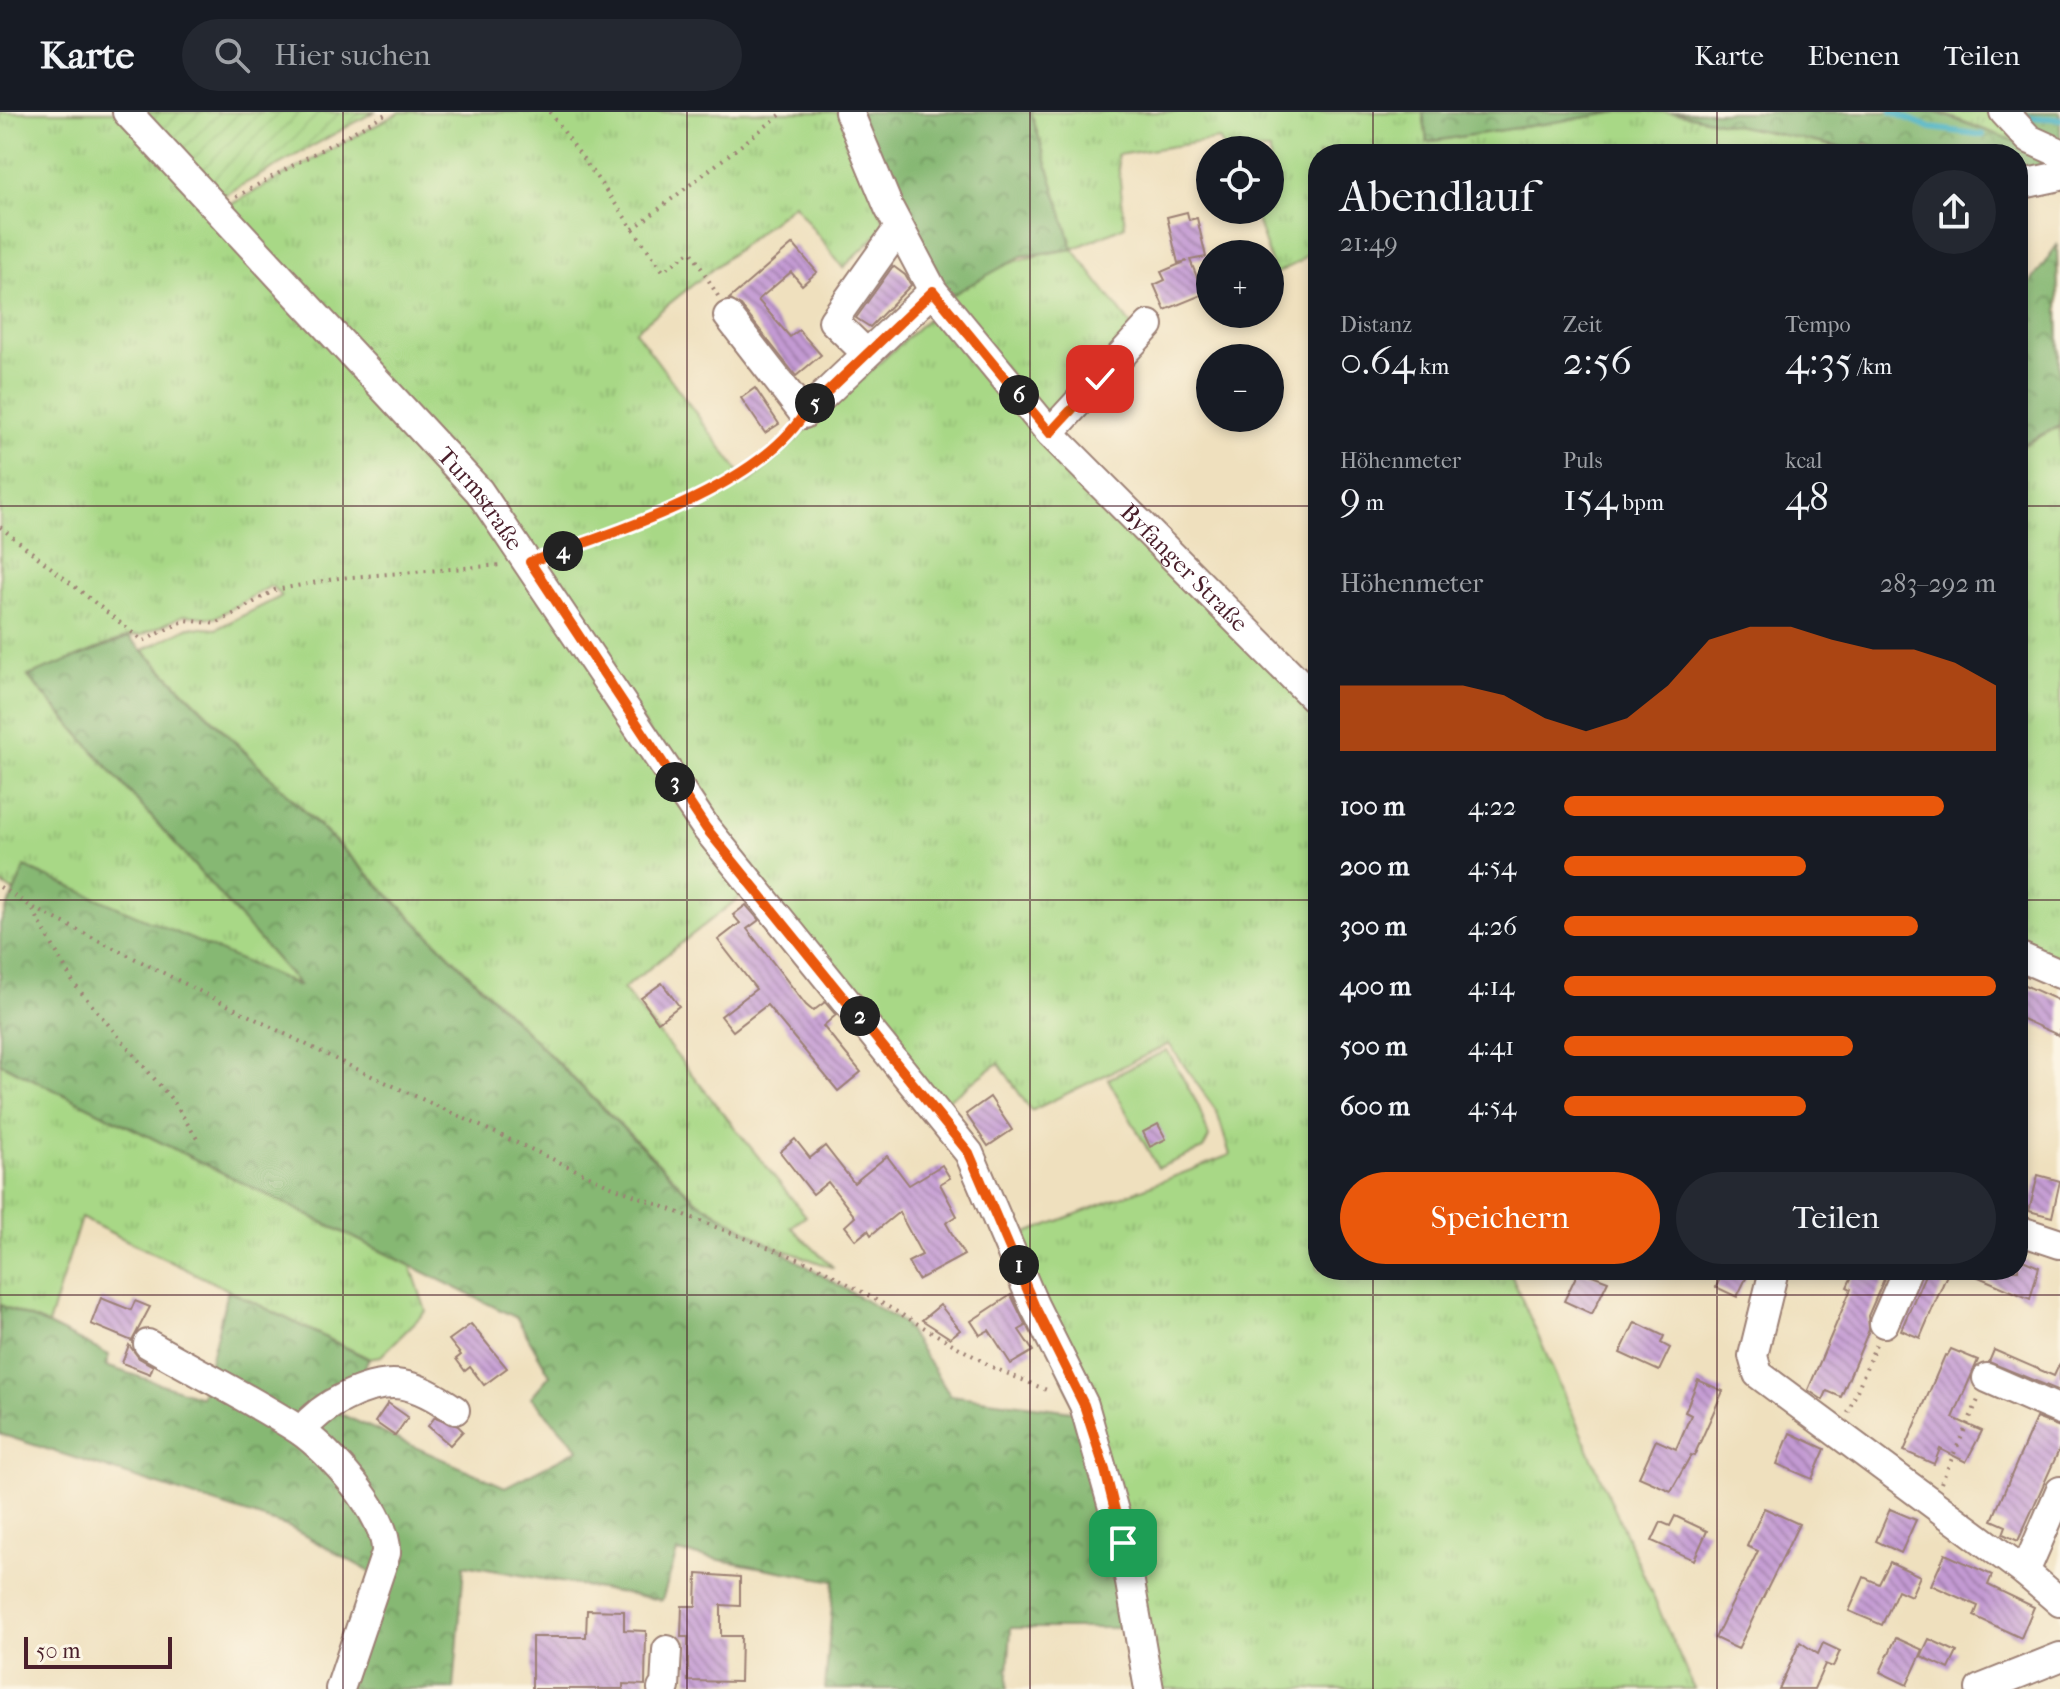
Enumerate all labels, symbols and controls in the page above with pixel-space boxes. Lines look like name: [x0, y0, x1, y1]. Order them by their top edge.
search box: [182, 19, 742, 91]
text: Karte: [40, 33, 134, 78]
icon: search: [210, 33, 254, 77]
text: Hier suchen: [274, 38, 431, 73]
text: Karte: [1694, 39, 1764, 72]
text: Ebenen: [1808, 39, 1900, 72]
text: Teilen: [1944, 39, 2020, 72]
map controls: [1196, 136, 1284, 432]
button: locate: [1196, 136, 1284, 224]
button: share: [1912, 170, 1996, 254]
text: Abendlauf: [1340, 171, 1534, 222]
text: 21:49: [1340, 227, 1398, 258]
button: +: [1196, 240, 1284, 328]
text: Distanz: [1340, 312, 1412, 338]
text: Zeit: [1563, 312, 1603, 338]
text: Tempo: [1785, 312, 1851, 338]
text: 0.64: [1340, 338, 1415, 384]
text: 2:56: [1563, 338, 1632, 384]
text: 4:35: [1785, 338, 1852, 384]
button: −: [1196, 344, 1284, 432]
pin: [1066, 345, 1134, 413]
text: km: [1415, 354, 1449, 380]
text: /km: [1852, 354, 1892, 380]
icon: check: [1078, 357, 1122, 401]
pin: 6: [999, 375, 1039, 415]
text: 6: [1013, 382, 1025, 408]
pin: 5: [795, 383, 835, 423]
text: 5: [810, 390, 820, 416]
street label: Turmstraße: [431, 441, 529, 556]
text: Höhenmeter: [1340, 448, 1461, 474]
text: Puls: [1563, 448, 1603, 474]
text: kcal: [1785, 448, 1822, 474]
text: 9: [1340, 474, 1361, 520]
text: 154: [1563, 474, 1618, 520]
text: 48: [1785, 474, 1829, 520]
text: m: [1361, 490, 1384, 516]
text: bpm: [1618, 490, 1664, 516]
street label: Byfanger Straße: [1115, 498, 1254, 637]
pin: 4: [543, 531, 583, 571]
text: 4: [557, 538, 570, 564]
text: Höhenmeter: [1340, 568, 1483, 599]
text: 283–292 m: [1880, 568, 1996, 599]
pin: 3: [655, 762, 695, 802]
text: 3: [670, 769, 680, 795]
text: 100 m: [1340, 791, 1405, 822]
text: 4:22: [1468, 791, 1516, 822]
text: 200 m: [1340, 851, 1409, 882]
text: 4:54: [1468, 851, 1516, 882]
text: 300 m: [1340, 911, 1407, 942]
text: 4:26: [1468, 911, 1517, 942]
text: 400 m: [1340, 971, 1411, 1002]
text: 4:14: [1468, 971, 1514, 1002]
pin: 2: [840, 996, 880, 1036]
text: 2: [854, 1003, 866, 1029]
text: 500 m: [1340, 1031, 1407, 1062]
text: 4:41: [1468, 1031, 1514, 1062]
text: 600 m: [1340, 1091, 1410, 1122]
text: 4:54: [1468, 1091, 1516, 1122]
button: Speichern: [1340, 1172, 1660, 1264]
button: Teilen: [1676, 1172, 1996, 1264]
pin: 1: [999, 1245, 1039, 1285]
text: 1: [1015, 1252, 1023, 1278]
pin: [1089, 1509, 1157, 1577]
icon: arrive: [1101, 1521, 1145, 1565]
scale bar: [24, 1633, 172, 1669]
text: 50 m: [36, 1638, 81, 1664]

